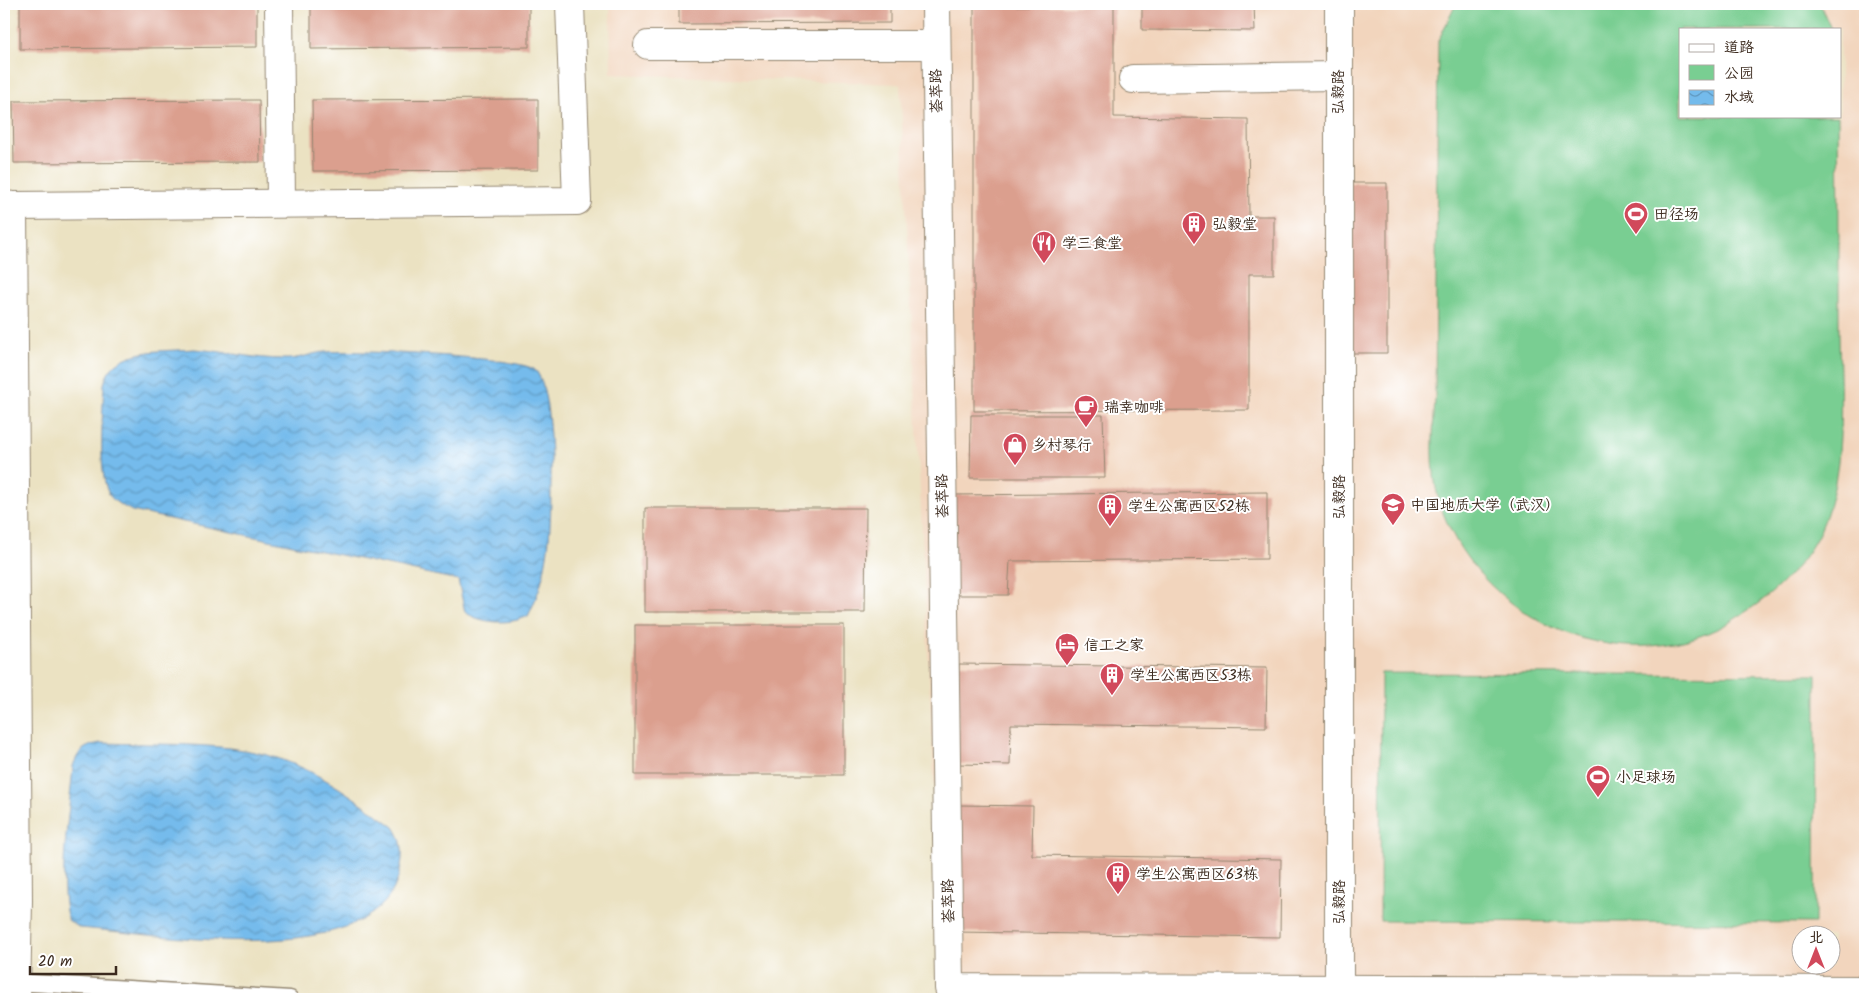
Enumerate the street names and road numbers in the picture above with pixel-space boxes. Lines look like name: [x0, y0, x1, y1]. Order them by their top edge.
street label: 荟萃路: [925, 68, 949, 114]
street label: 弘毅路: [1327, 69, 1351, 115]
street label: 荟萃路: [931, 473, 955, 519]
street label: 弘毅路: [1328, 474, 1352, 520]
street label: 荟萃路: [937, 878, 961, 924]
street label: 弘毅路: [1328, 879, 1352, 925]

